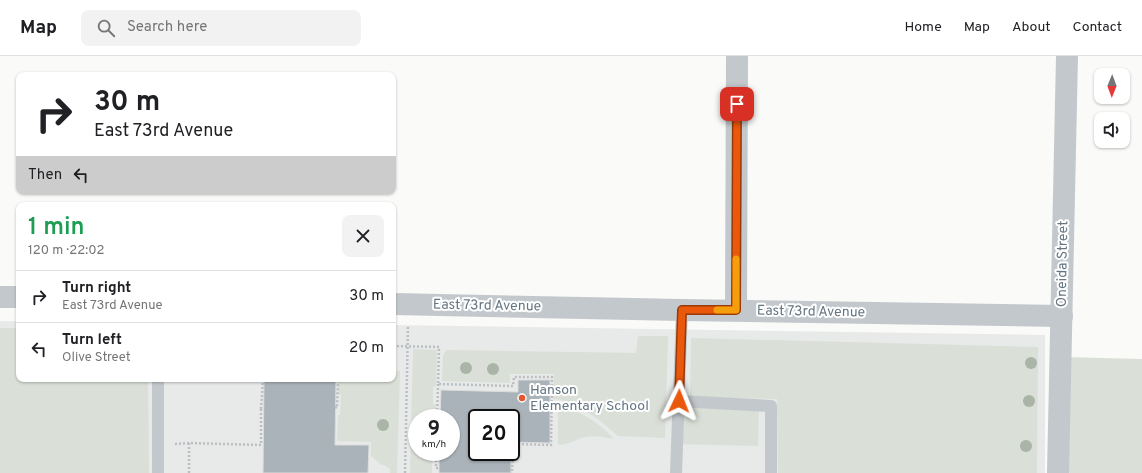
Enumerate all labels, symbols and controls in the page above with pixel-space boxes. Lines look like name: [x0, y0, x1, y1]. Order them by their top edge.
search box: [81, 10, 361, 46]
text: Map: [20, 16, 57, 40]
icon: search: [95, 17, 117, 39]
text: Search here: [127, 18, 207, 37]
text: Home: [905, 19, 942, 36]
text: Map: [964, 19, 990, 36]
text: About: [1012, 19, 1051, 36]
text: Contact: [1073, 19, 1122, 36]
north arrow: [1094, 68, 1130, 104]
map controls: [1094, 68, 1130, 148]
text: 30 m: [94, 85, 160, 121]
pin: [720, 87, 754, 121]
icon: right: [28, 88, 80, 140]
icon: arrive: [726, 93, 748, 115]
button: sound: [1094, 112, 1130, 148]
text: East 73rd Avenue: [94, 120, 233, 143]
icon: left: [70, 164, 92, 186]
text: Then: [28, 166, 62, 185]
text: 1 min: [28, 213, 85, 243]
button: close: [342, 215, 384, 257]
street label: Oneida Street: [1054, 221, 1072, 307]
text: 120 m · 22:02: [28, 243, 104, 259]
text: Turn right: [62, 279, 131, 298]
icon: right: [28, 286, 50, 308]
text: 30 m: [349, 287, 384, 306]
street label: East 73rd Avenue: [433, 297, 541, 315]
text: East 73rd Avenue: [62, 298, 162, 314]
street label: East 73rd Avenue: [757, 303, 865, 321]
text: Turn left: [62, 331, 122, 350]
icon: left: [28, 338, 50, 360]
text: 20 m: [349, 339, 384, 358]
text: Olive Street: [62, 350, 131, 366]
position arrow: [658, 380, 700, 422]
place label: Hanson Elementary School: [530, 382, 649, 415]
marker: Hanson Elementary School: [517, 393, 527, 403]
speed limit sign: 20: [468, 409, 520, 461]
text: 9: [428, 417, 440, 443]
text: km/h: [422, 438, 446, 451]

